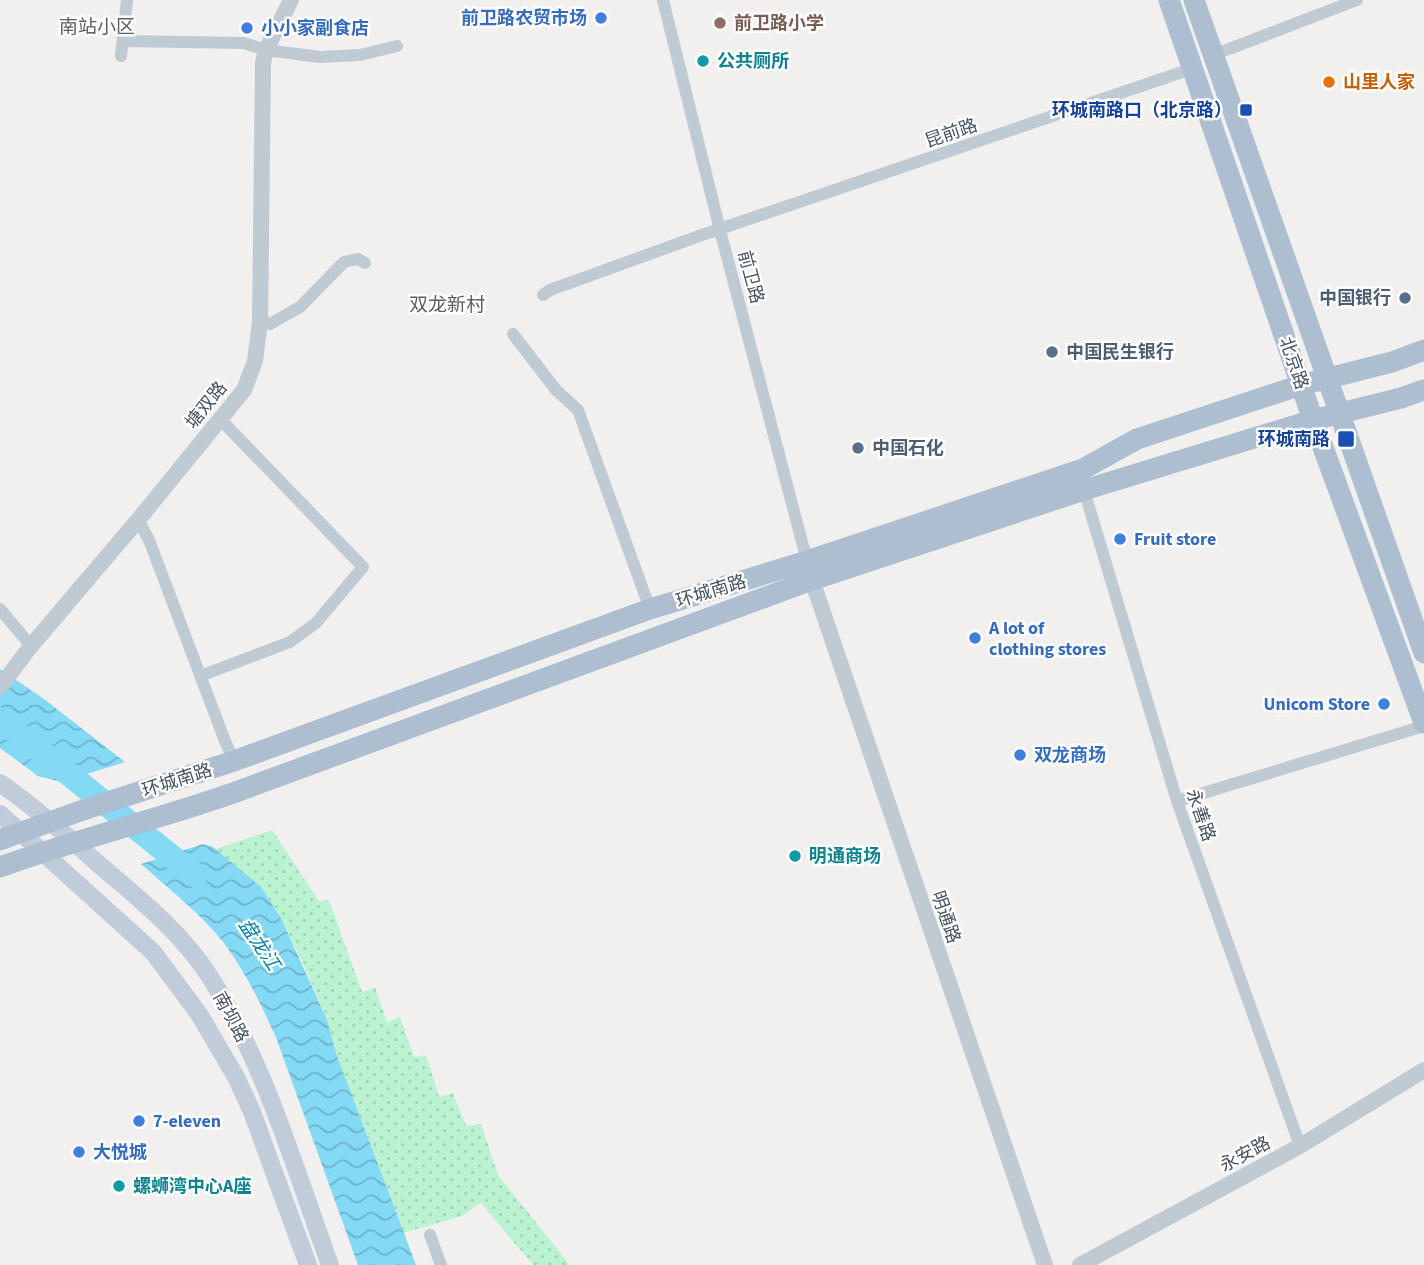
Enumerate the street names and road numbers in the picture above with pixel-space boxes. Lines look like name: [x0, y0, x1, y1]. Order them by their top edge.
street label: 昆前路: [922, 113, 981, 154]
street label: 前卫路: [731, 248, 770, 306]
street label: 北京路: [1273, 334, 1314, 393]
street label: 塘双路: [180, 376, 233, 434]
street label: 环城南路: [673, 569, 749, 614]
street label: 环城南路: [139, 757, 215, 803]
street label: 永善路: [1180, 786, 1221, 845]
street label: 明通路: [925, 888, 966, 947]
street label: 南坝路: [207, 988, 254, 1047]
street label: 永安路: [1216, 1131, 1275, 1178]

